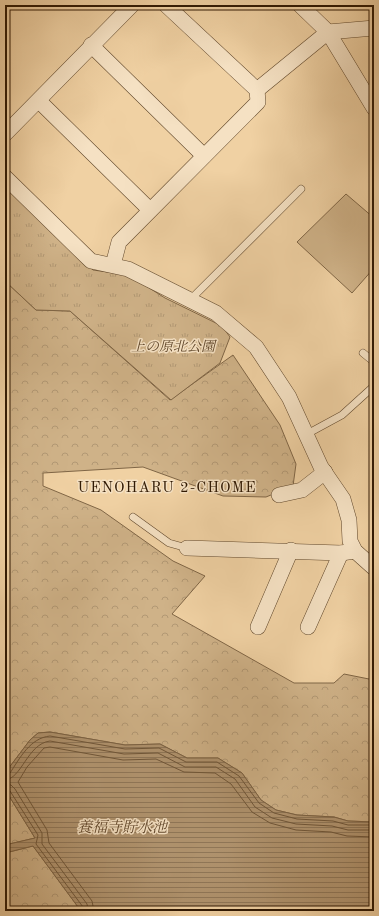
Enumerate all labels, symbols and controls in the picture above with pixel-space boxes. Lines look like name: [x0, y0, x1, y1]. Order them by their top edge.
park label: 上の原北公園: [131, 339, 217, 354]
district label: UENOHARU 2-CHOME: [77, 481, 257, 496]
water label: 養福寺貯水池: [77, 819, 169, 836]

